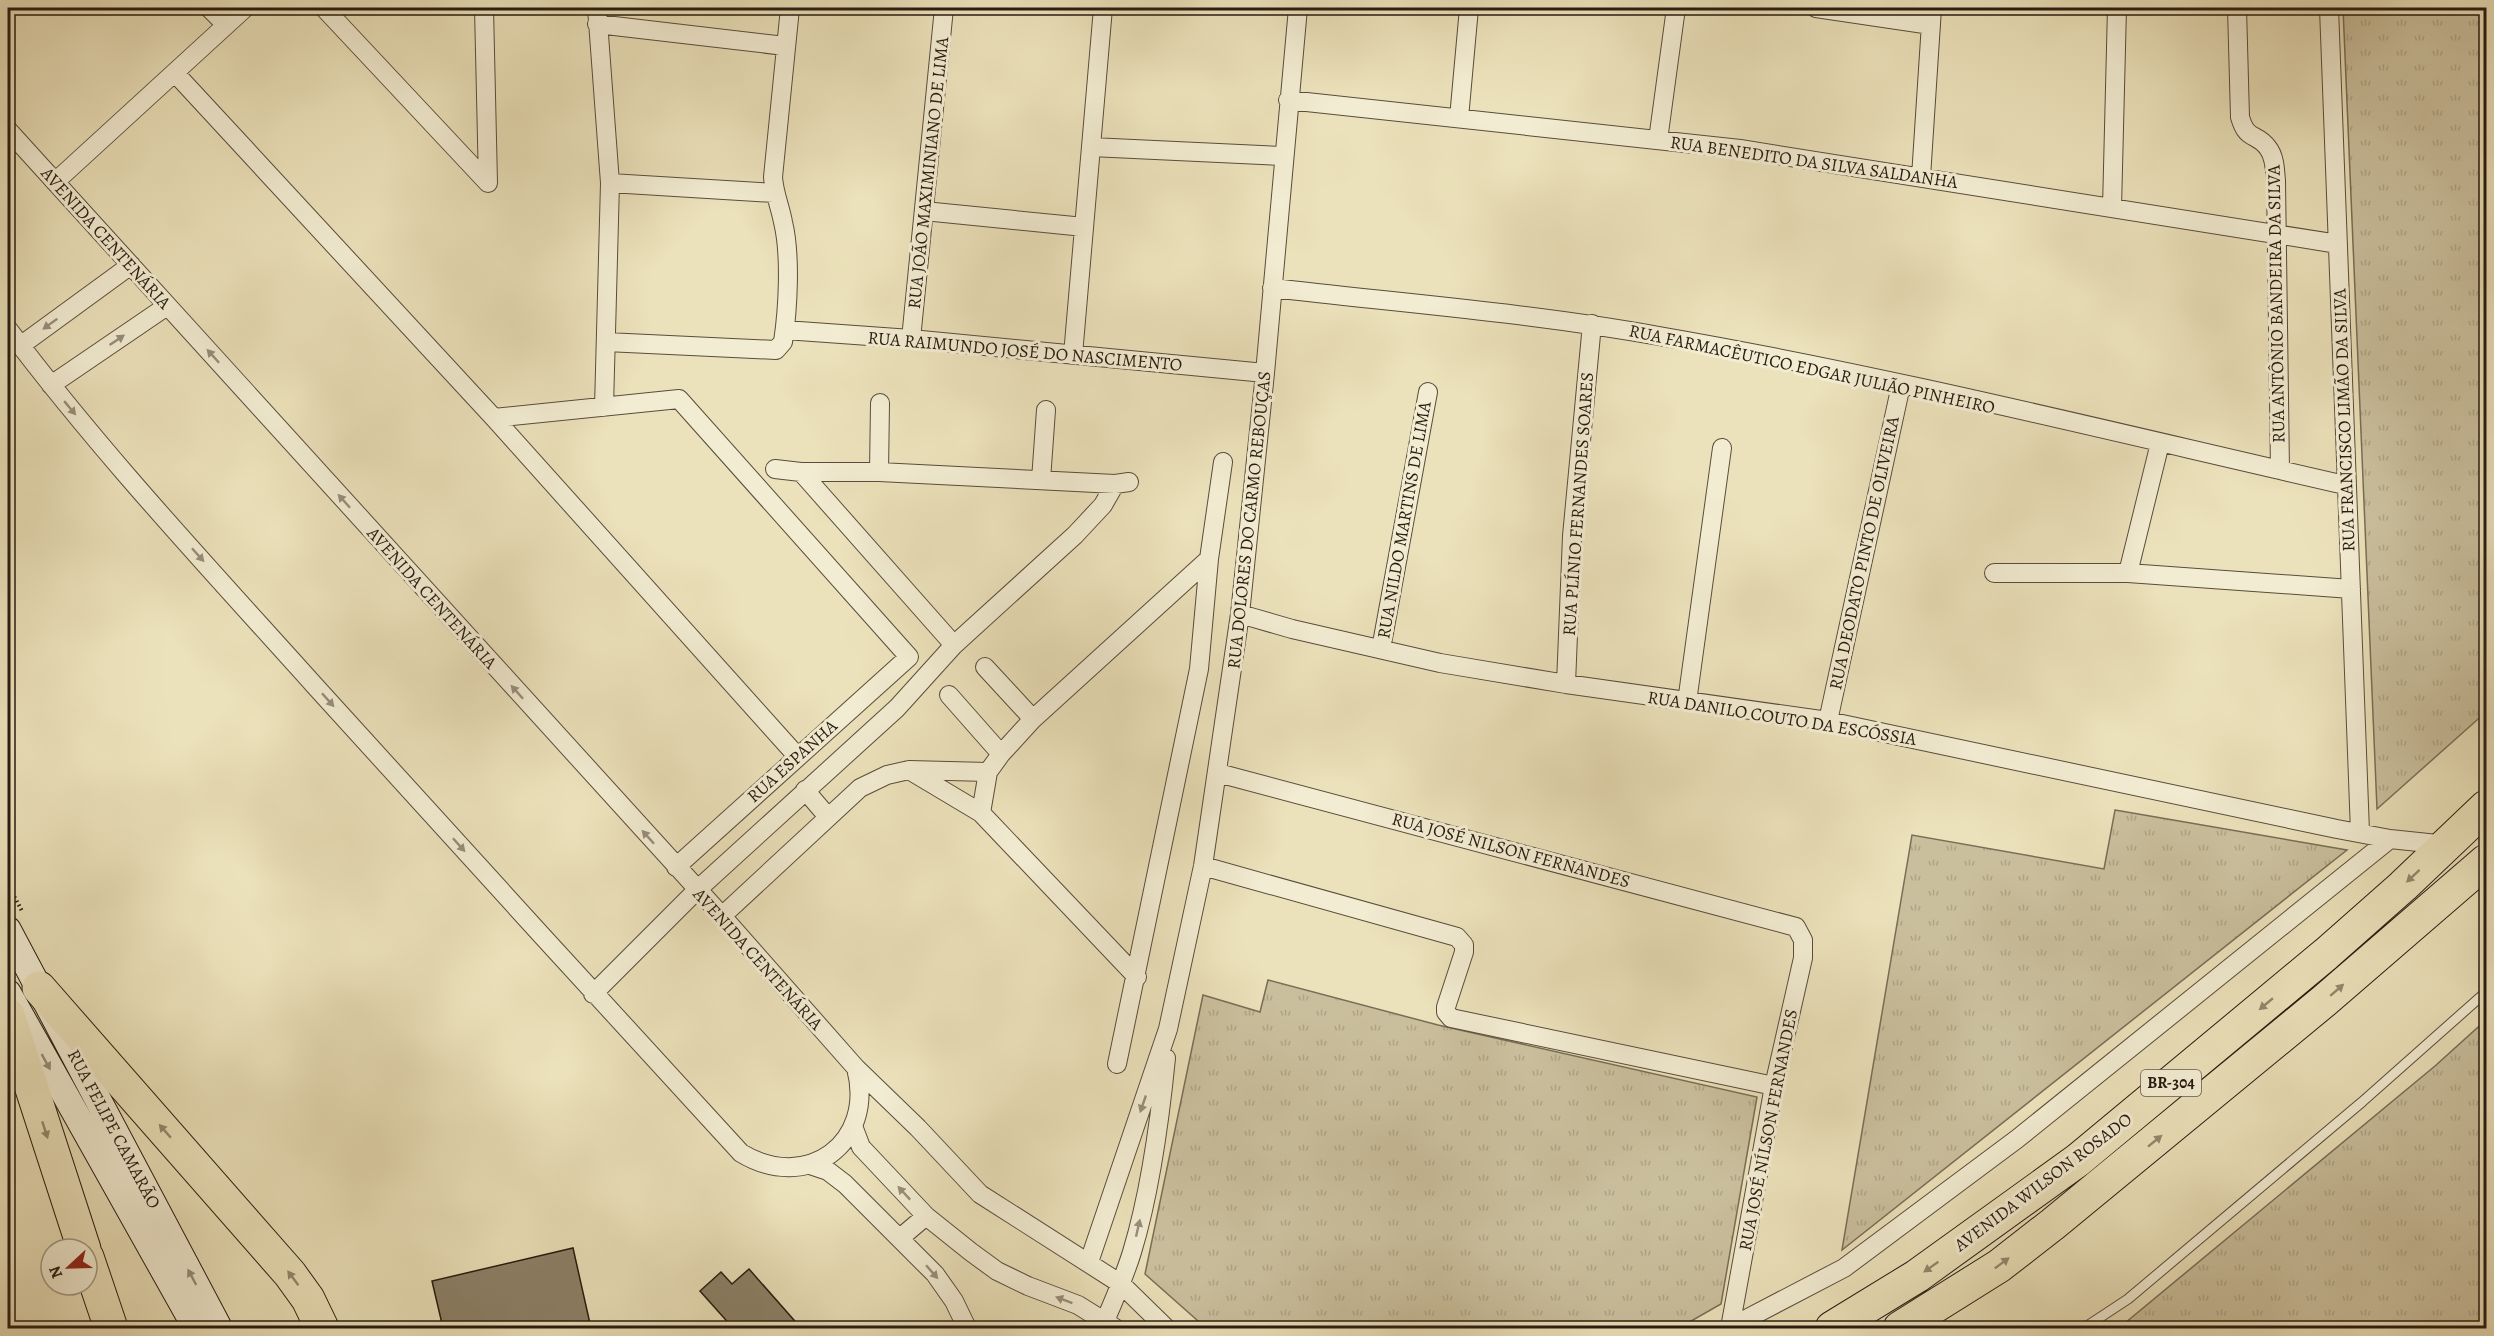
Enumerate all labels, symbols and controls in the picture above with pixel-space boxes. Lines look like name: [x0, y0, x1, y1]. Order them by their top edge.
street label: RUA JOÃO MAXIMINIANO DE LIMA: [902, 35, 954, 310]
street label: RUA BENEDITO DA SILVA SALDANHA: [1669, 130, 1960, 194]
street label: AVENIDA CENTENÁRIA: [35, 161, 177, 315]
street label: RUA ANTÔNIO BANDEIRA DA SILVA: [2262, 164, 2290, 443]
street label: RUA FRANCISCO LIMÃO DA SILVA: [2327, 287, 2361, 552]
one-way arrow: [42, 318, 58, 330]
street label: RUA FARMACÊUTICO EDGAR JULIÃO PINHEIRO: [1627, 318, 1997, 420]
street label: RUA RAIMUNDO JOSÉ DO NASCIMENTO: [867, 325, 1183, 377]
one-way arrow: [108, 334, 124, 346]
one-way arrow: [206, 349, 220, 364]
street label: RUA DOLORES DO CARMO REBOUÇAS: [1221, 370, 1277, 670]
street label: RUA PLÍNIO FERNANDES SOARES: [1557, 371, 1599, 637]
street label: RUA NILDO MARTINS DE LIMA: [1371, 399, 1437, 641]
one-way arrow: [63, 400, 76, 415]
street label: RUA DEODATO PINTO DE OLIVEIRA: [1823, 413, 1905, 692]
one-way arrow: [338, 494, 351, 509]
street label: AVENIDA CENTENÁRIA: [361, 521, 503, 675]
one-way arrow: [191, 547, 204, 562]
one-way arrow: [511, 685, 524, 700]
street label: RUA DANILO COUTO DA ESCÓSSIA: [1646, 685, 1919, 751]
one-way arrow: [321, 692, 334, 707]
street label: RUA ESPANHA: [742, 714, 843, 808]
street label: RUA JOSÉ NILSON FERNANDES: [1389, 807, 1633, 893]
one-way arrow: [642, 830, 655, 845]
one-way arrow: [452, 837, 465, 852]
one-way arrow: [2406, 869, 2421, 883]
street label: AVENIDA CENTENÁRIA: [687, 882, 829, 1036]
one-way arrow: [2329, 984, 2344, 997]
one-way arrow: [2259, 997, 2274, 1010]
street label: RUA JOSÉ NÍLSON FERNANDES: [1733, 1007, 1803, 1253]
street label: RUA FELIPE CAMARÃO: [62, 1045, 166, 1213]
one-way arrow: [41, 1054, 52, 1070]
road number: BR-304: [2141, 1070, 2201, 1096]
one-way arrow: [1137, 1095, 1147, 1113]
street label: AVENIDA WILSON ROSADO: [1948, 1107, 2137, 1257]
one-way arrow: [41, 1121, 51, 1139]
one-way arrow: [159, 1124, 172, 1139]
one-way arrow: [2147, 1135, 2162, 1148]
one-way arrow: [897, 1185, 911, 1200]
one-way arrow: [1134, 1218, 1143, 1237]
north arrow: [39, 1237, 99, 1297]
one-way arrow: [1994, 1257, 2010, 1269]
one-way arrow: [1923, 1261, 1939, 1272]
text: N: [44, 1262, 68, 1282]
one-way arrow: [925, 1264, 939, 1279]
one-way arrow: [187, 1268, 197, 1285]
one-way arrow: [287, 1271, 299, 1286]
one-way arrow: [1055, 1295, 1073, 1304]

